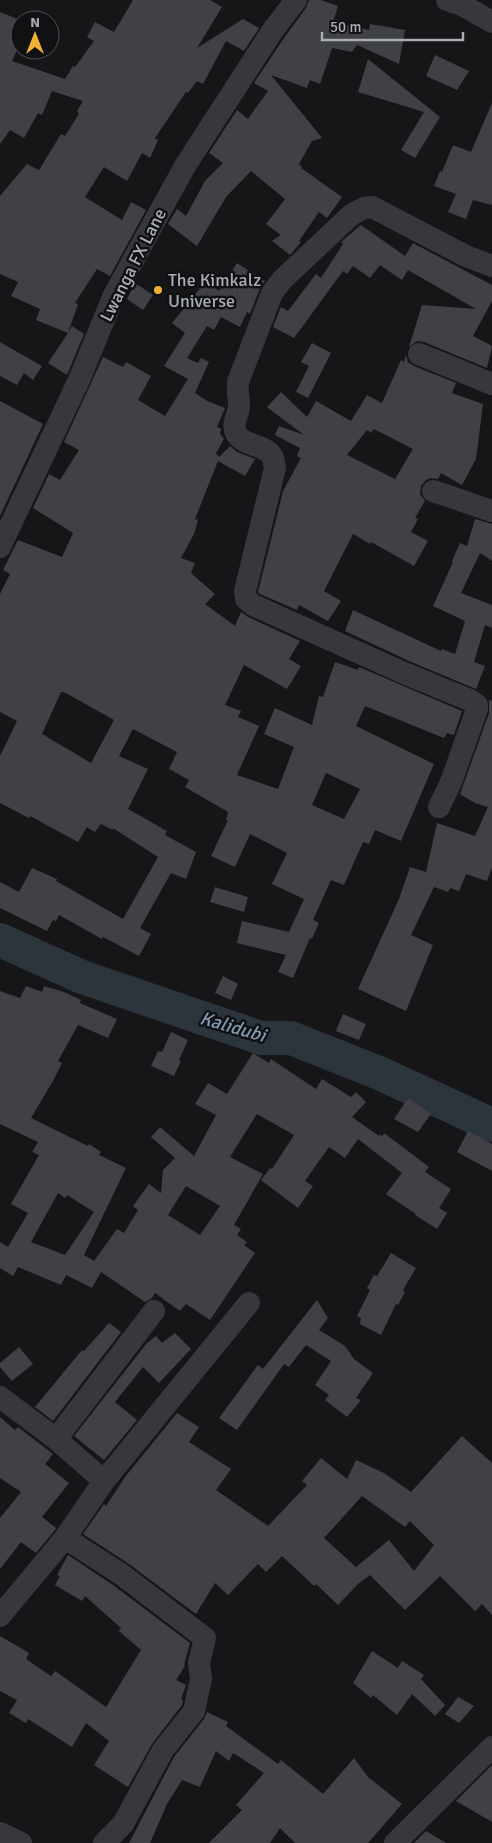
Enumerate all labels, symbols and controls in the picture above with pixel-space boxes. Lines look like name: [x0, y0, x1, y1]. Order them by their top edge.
north arrow: [10, 10, 60, 60]
scale bar: [322, 10, 463, 42]
text: N: [30, 14, 40, 31]
text: 50 m: [330, 18, 361, 36]
street label: Lwanga FX Lane: [95, 205, 171, 325]
place label: The Kimkalz Universe: [168, 269, 261, 312]
marker: The Kimkalz Universe: [152, 284, 164, 296]
water label: Kalidubi: [197, 1006, 270, 1048]

